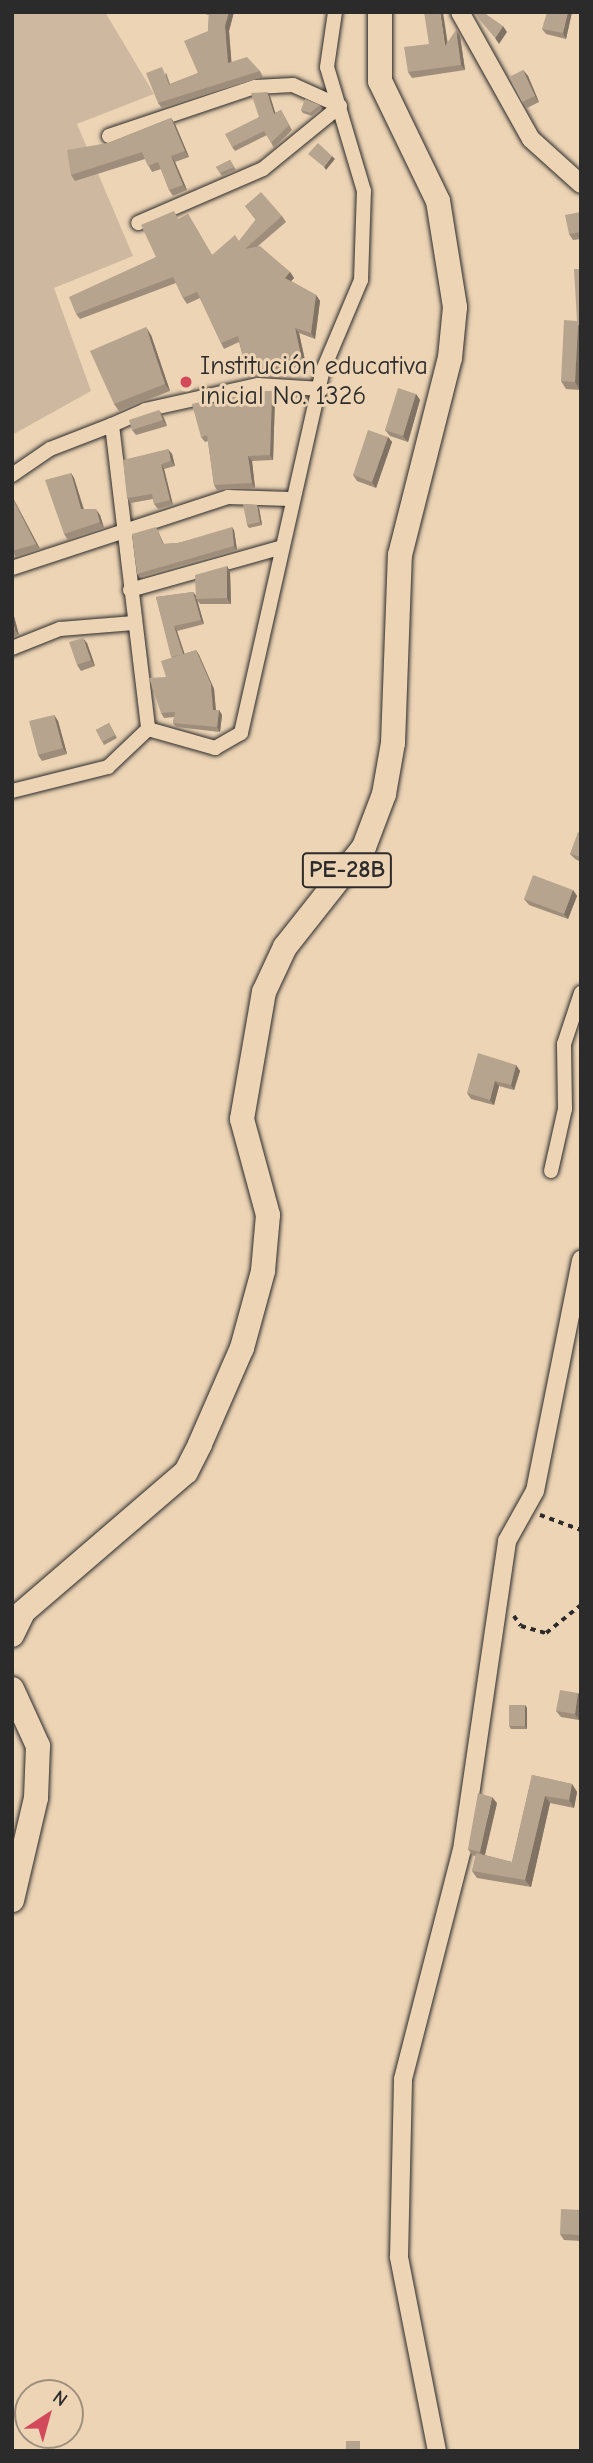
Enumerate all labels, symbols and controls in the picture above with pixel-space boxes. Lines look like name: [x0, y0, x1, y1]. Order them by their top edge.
place label: Institución educativa inicial No. 1326: [200, 351, 428, 412]
marker: Institución educativa inicial No. 1326: [178, 374, 194, 390]
road number: PE-28B: [302, 850, 392, 890]
north arrow: [14, 2379, 84, 2449]
text: N: [49, 2386, 72, 2411]

